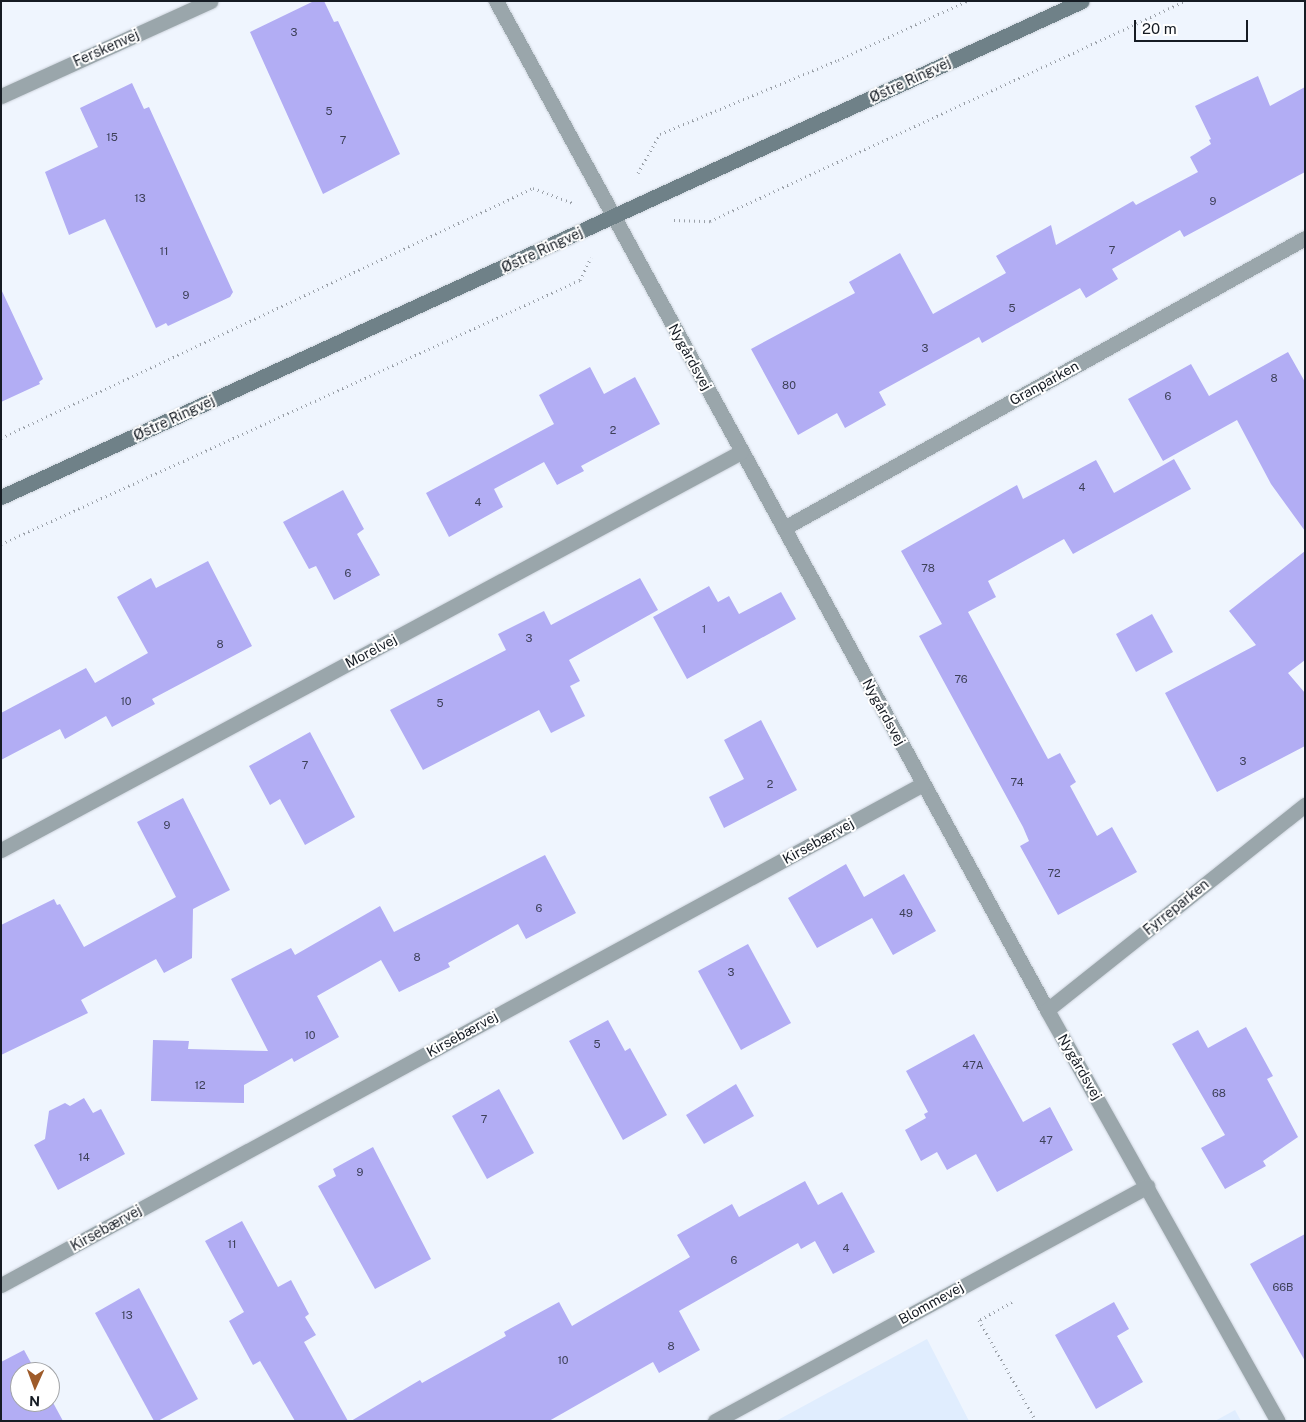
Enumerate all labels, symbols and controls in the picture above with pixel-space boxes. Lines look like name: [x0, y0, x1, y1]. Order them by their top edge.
scale bar: [1136, 10, 1250, 42]
text: 20 m: [1142, 20, 1177, 37]
house number: 3: [291, 25, 297, 39]
street label: Ferskenvej: [70, 26, 142, 70]
street label: Østre Ringvej: [867, 54, 953, 106]
house number: 5: [325, 104, 333, 118]
house number: 15: [106, 130, 118, 144]
house number: 7: [340, 133, 346, 147]
house number: 13: [134, 191, 146, 205]
house number: 9: [1210, 194, 1216, 208]
street label: Østre Ringvej: [499, 224, 585, 276]
house number: 7: [1109, 243, 1115, 257]
house number: 11: [160, 244, 168, 258]
house number: 9: [183, 288, 189, 302]
house number: 5: [1008, 301, 1016, 315]
street label: Nygårdsvej: [665, 321, 715, 393]
house number: 3: [922, 341, 928, 355]
street label: Granparken: [1007, 357, 1081, 409]
house number: 8: [1270, 371, 1278, 385]
house number: 80: [782, 378, 796, 392]
house number: 6: [1165, 389, 1171, 403]
street label: Østre Ringvej: [131, 392, 217, 444]
house number: 2: [610, 423, 616, 437]
house number: 4: [1079, 480, 1085, 494]
house number: 4: [475, 495, 481, 509]
house number: 78: [921, 561, 935, 575]
house number: 6: [345, 566, 351, 580]
house number: 1: [702, 622, 706, 636]
street label: Morelvej: [342, 630, 400, 672]
house number: 3: [526, 631, 532, 645]
house number: 8: [216, 637, 224, 651]
house number: 76: [954, 672, 968, 686]
street label: Nygårdsvej: [859, 676, 909, 748]
house number: 10: [120, 694, 132, 708]
house number: 5: [436, 696, 444, 710]
house number: 3: [1240, 754, 1246, 768]
house number: 7: [302, 758, 308, 772]
house number: 74: [1010, 775, 1024, 789]
house number: 2: [767, 777, 773, 791]
street label: Kirsebærvej: [779, 815, 857, 867]
house number: 9: [164, 818, 170, 832]
house number: 72: [1047, 866, 1061, 880]
street label: Fyrreparken: [1140, 875, 1212, 939]
house number: 6: [536, 901, 542, 915]
house number: 49: [899, 906, 913, 920]
house number: 8: [413, 950, 421, 964]
house number: 3: [728, 965, 734, 979]
street label: Kirsebærvej: [423, 1008, 501, 1060]
house number: 10: [304, 1028, 316, 1042]
street label: Nygårdsvej: [1054, 1031, 1106, 1103]
house number: 5: [593, 1037, 601, 1051]
house number: 47A: [962, 1058, 984, 1072]
house number: 12: [194, 1078, 206, 1092]
house number: 68: [1212, 1086, 1226, 1100]
house number: 7: [481, 1112, 487, 1126]
house number: 47: [1039, 1133, 1053, 1147]
house number: 14: [78, 1150, 90, 1164]
house number: 9: [357, 1165, 363, 1179]
street label: Kirsebærvej: [67, 1202, 145, 1254]
house number: 11: [228, 1237, 236, 1251]
house number: 4: [843, 1241, 849, 1255]
house number: 6: [731, 1253, 737, 1267]
street label: Blommevej: [896, 1278, 966, 1328]
house number: 66B: [1273, 1280, 1293, 1294]
house number: 13: [121, 1308, 133, 1322]
house number: 8: [667, 1339, 675, 1353]
house number: 10: [557, 1353, 569, 1367]
north arrow: [10, 1362, 60, 1412]
text: N: [29, 1393, 40, 1409]

